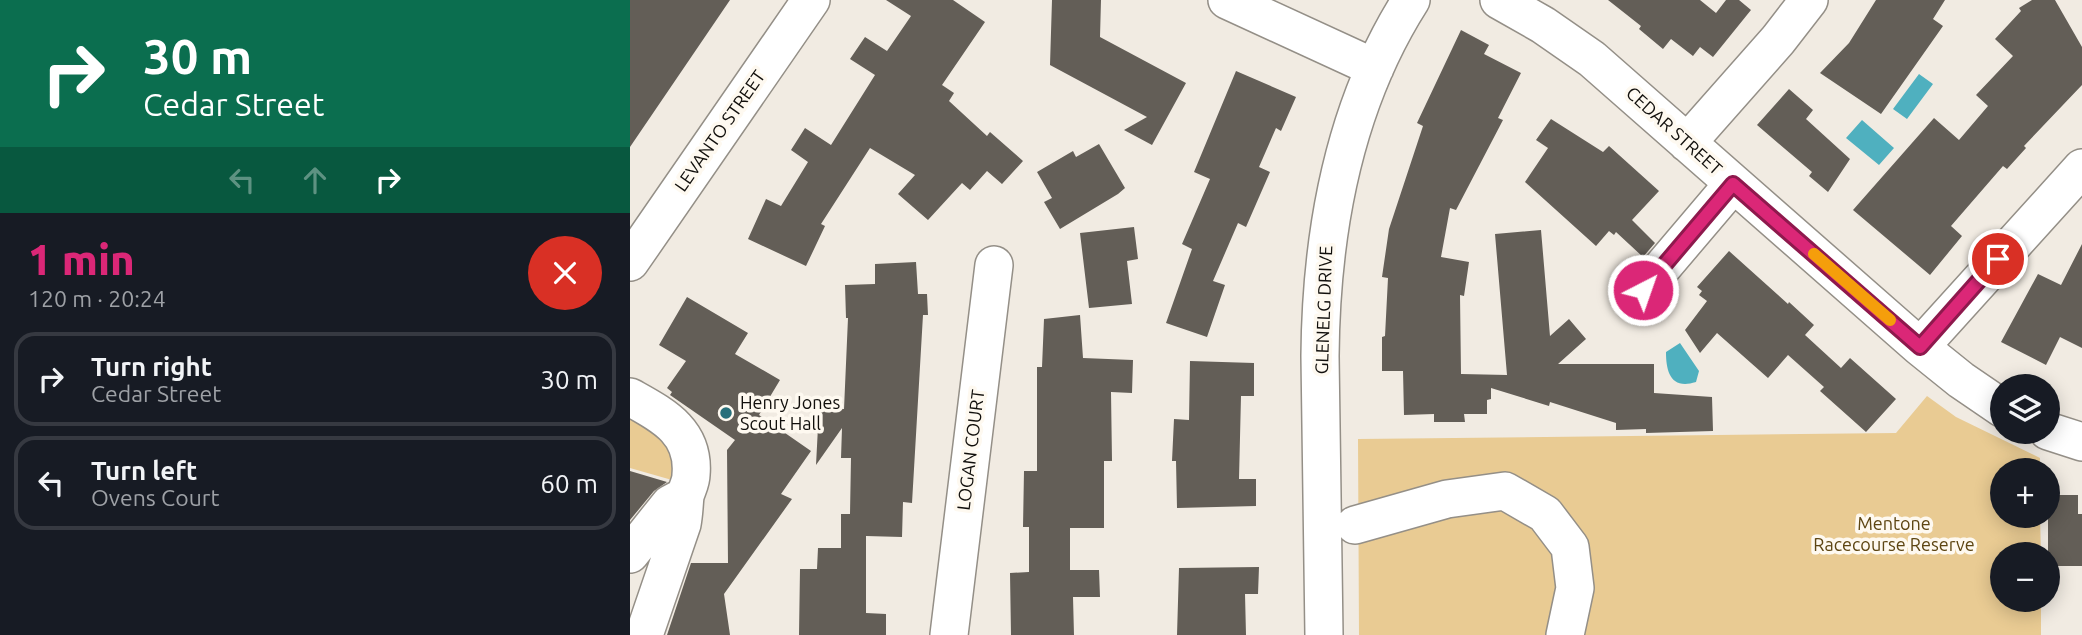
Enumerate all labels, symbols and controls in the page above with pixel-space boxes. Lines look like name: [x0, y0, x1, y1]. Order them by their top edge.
icon: right: [28, 28, 119, 119]
text: 30 m: [143, 28, 252, 83]
street label: LEVANTO STREET: [670, 66, 768, 195]
street label: CEDAR STREET: [1623, 82, 1727, 178]
text: Cedar Street: [143, 86, 324, 122]
icon: left: [223, 161, 261, 199]
icon: ahead: [296, 161, 334, 199]
icon: right: [369, 161, 407, 199]
pin: [1968, 229, 2028, 289]
text: 1 min: [28, 236, 135, 283]
button: close: [528, 236, 602, 310]
icon: arrive: [1979, 240, 2017, 278]
street label: GLENELG DRIVE: [1311, 245, 1335, 375]
position arrow: [1606, 253, 1680, 327]
text: 120 m · 20:24: [28, 286, 166, 311]
text: Turn right: [91, 352, 212, 381]
icon: right: [32, 360, 70, 398]
text: 30 m: [540, 365, 598, 394]
map controls: [1990, 374, 2060, 612]
button: layers: [1990, 374, 2060, 444]
text: Cedar Street: [91, 381, 221, 406]
street label: LOGAN COURT: [953, 388, 987, 511]
place label: Henry Jones Scout Hall: [740, 392, 840, 433]
marker: Henry Jones Scout Hall: [718, 405, 734, 421]
text: Turn left: [91, 456, 197, 485]
button: +: [1990, 458, 2060, 528]
icon: left: [32, 464, 70, 502]
text: 60 m: [540, 469, 598, 498]
text: Ovens Court: [91, 485, 220, 510]
park label: Mentone Racecourse Reserve: [1813, 513, 1975, 554]
button: −: [1990, 542, 2060, 612]

